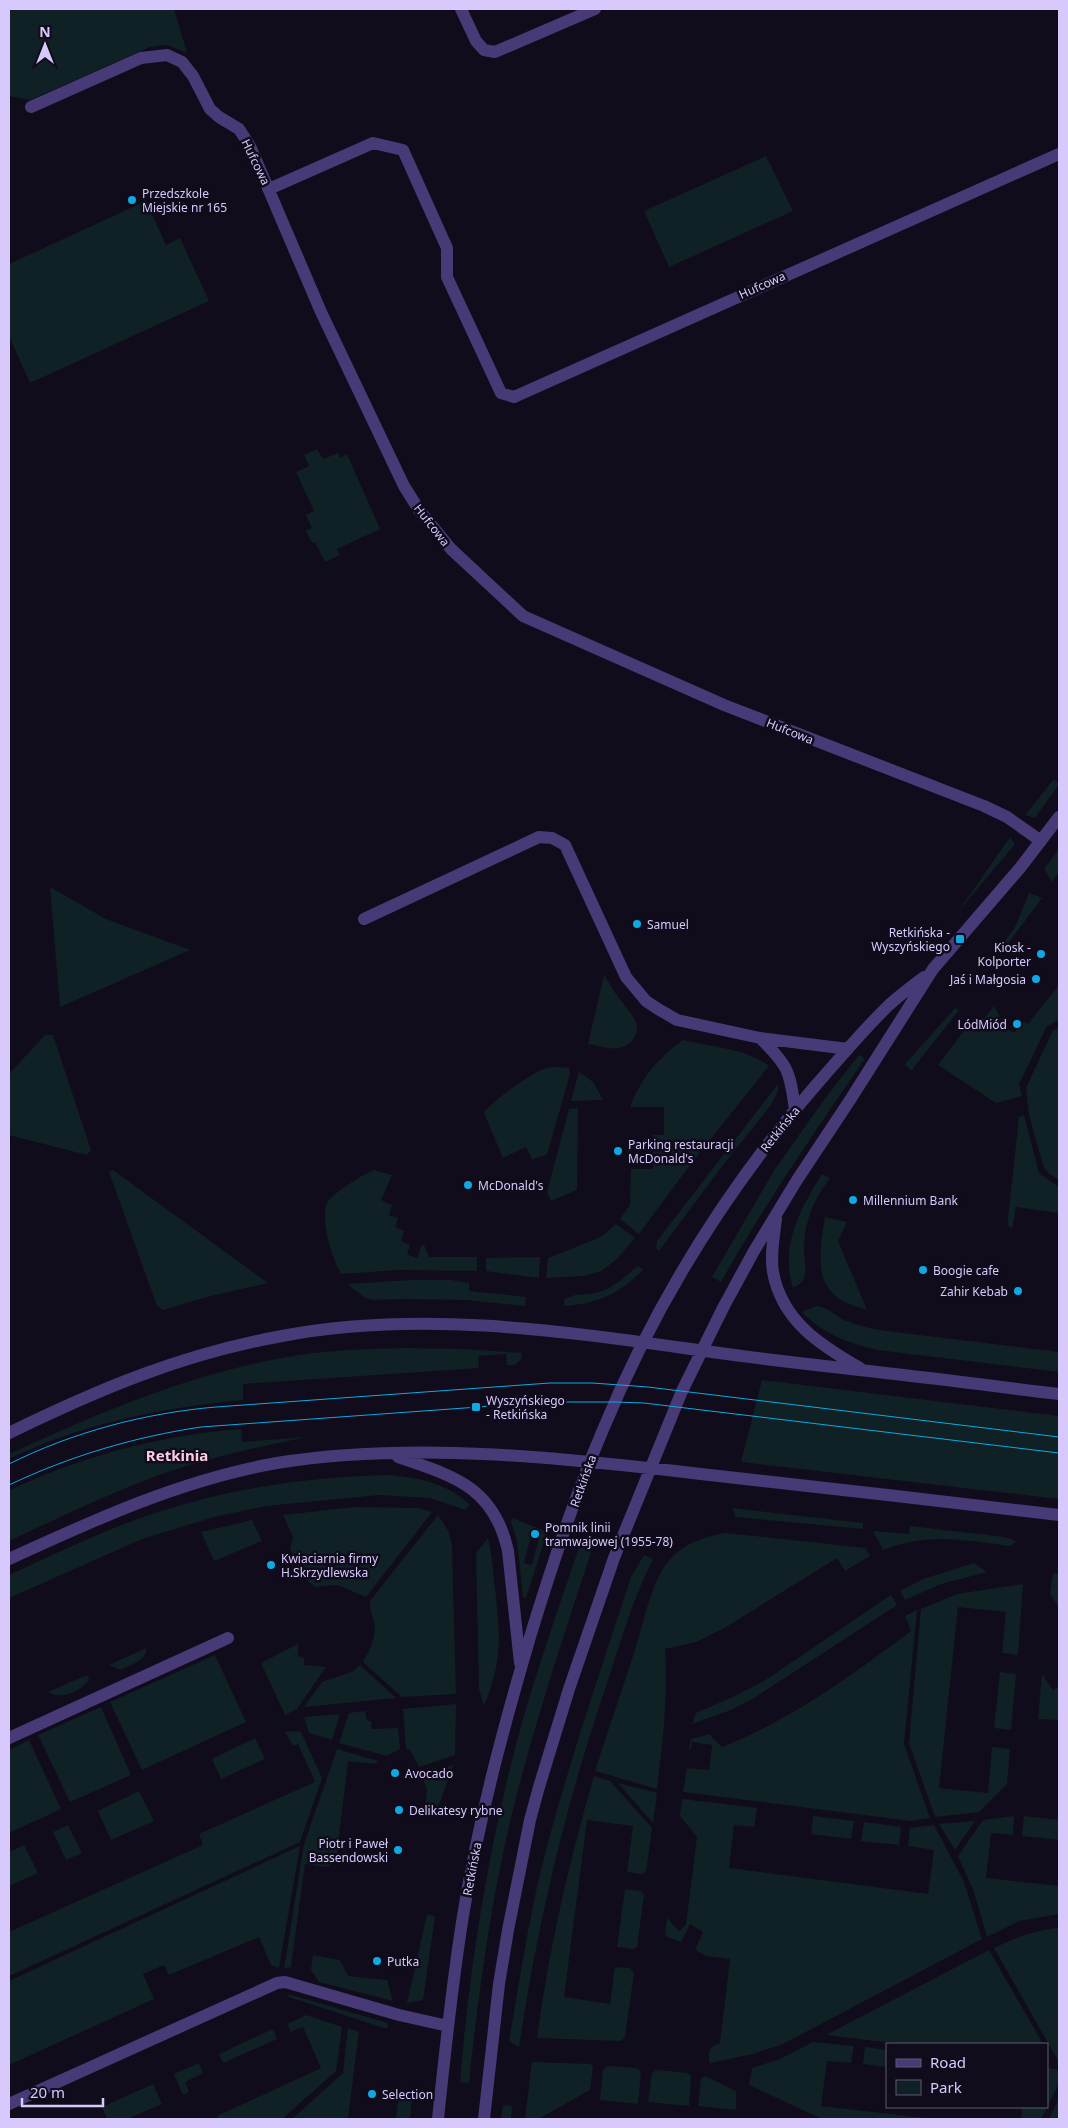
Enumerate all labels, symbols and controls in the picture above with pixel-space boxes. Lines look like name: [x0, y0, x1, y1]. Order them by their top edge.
north arrow: [20, 20, 70, 70]
text: N: [39, 22, 51, 41]
street label: Hufcowa: [238, 136, 274, 188]
place label: Przedszkole Miejskie nr 165: [142, 185, 227, 216]
marker: Przedszkole Miejskie nr 165: [126, 194, 138, 206]
street label: Hufcowa: [736, 267, 788, 303]
street label: Hufcowa: [410, 500, 454, 550]
street label: Hufcowa: [764, 714, 816, 748]
place label: Samuel: [647, 916, 689, 933]
marker: Samuel: [631, 918, 643, 930]
place label: Retkińska - Wyszyńskiego: [871, 924, 950, 955]
marker: Retkińska - Wyszyńskiego: [954, 933, 966, 945]
place label: Kiosk - Kolporter: [978, 939, 1031, 970]
marker: Kiosk - Kolporter: [1035, 948, 1047, 960]
place label: Jaś i Małgosia: [949, 971, 1026, 988]
marker: Jaś i Małgosia: [1030, 973, 1042, 985]
place label: LódMiód: [957, 1016, 1007, 1033]
marker: LódMiód: [1011, 1018, 1023, 1030]
street label: Retkińska: [756, 1103, 804, 1155]
place label: Parking restauracji McDonald's: [628, 1136, 733, 1167]
marker: Parking restauracji McDonald's: [612, 1145, 624, 1157]
place label: McDonald's: [478, 1177, 544, 1194]
marker: McDonald's: [462, 1179, 474, 1191]
place label: Millennium Bank: [863, 1192, 959, 1209]
marker: Millennium Bank: [847, 1194, 859, 1206]
place label: Boogie cafe: [933, 1262, 999, 1279]
marker: Boogie cafe: [917, 1264, 929, 1276]
place label: Zahir Kebab: [940, 1283, 1008, 1300]
marker: Zahir Kebab: [1012, 1285, 1024, 1297]
place label: Wyszyńskiego - Retkińska: [486, 1392, 565, 1423]
marker: Wyszyńskiego - Retkińska: [470, 1401, 482, 1413]
district label: Retkinia: [146, 1445, 208, 1465]
street label: Retkińska: [566, 1453, 600, 1509]
place label: Pomnik linii tramwajowej (1955-78): [545, 1519, 673, 1550]
marker: Pomnik linii tramwajowej (1955-78): [529, 1528, 541, 1540]
place label: Kwiaciarnia firmy H.Skrzydlewska: [281, 1550, 379, 1581]
marker: Kwiaciarnia firmy H.Skrzydlewska: [265, 1559, 277, 1571]
place label: Avocado: [405, 1765, 453, 1782]
marker: Avocado: [389, 1767, 401, 1779]
place label: Delikatesy rybne: [409, 1802, 503, 1819]
marker: Delikatesy rybne: [393, 1804, 405, 1816]
place label: Piotr i Paweł Bassendowski: [309, 1835, 389, 1866]
street label: Retkińska: [458, 1841, 486, 1897]
marker: Piotr i Paweł Bassendowski: [392, 1844, 404, 1856]
place label: Putka: [387, 1953, 419, 1970]
marker: Putka: [371, 1955, 383, 1967]
legend: [886, 2043, 1048, 2108]
text: Road: [930, 2052, 966, 2072]
scale bar: [22, 2076, 104, 2108]
text: Park: [930, 2077, 962, 2097]
text: 20 m: [30, 2082, 65, 2102]
place label: Selection: [382, 2086, 433, 2103]
marker: Selection: [366, 2088, 378, 2100]

